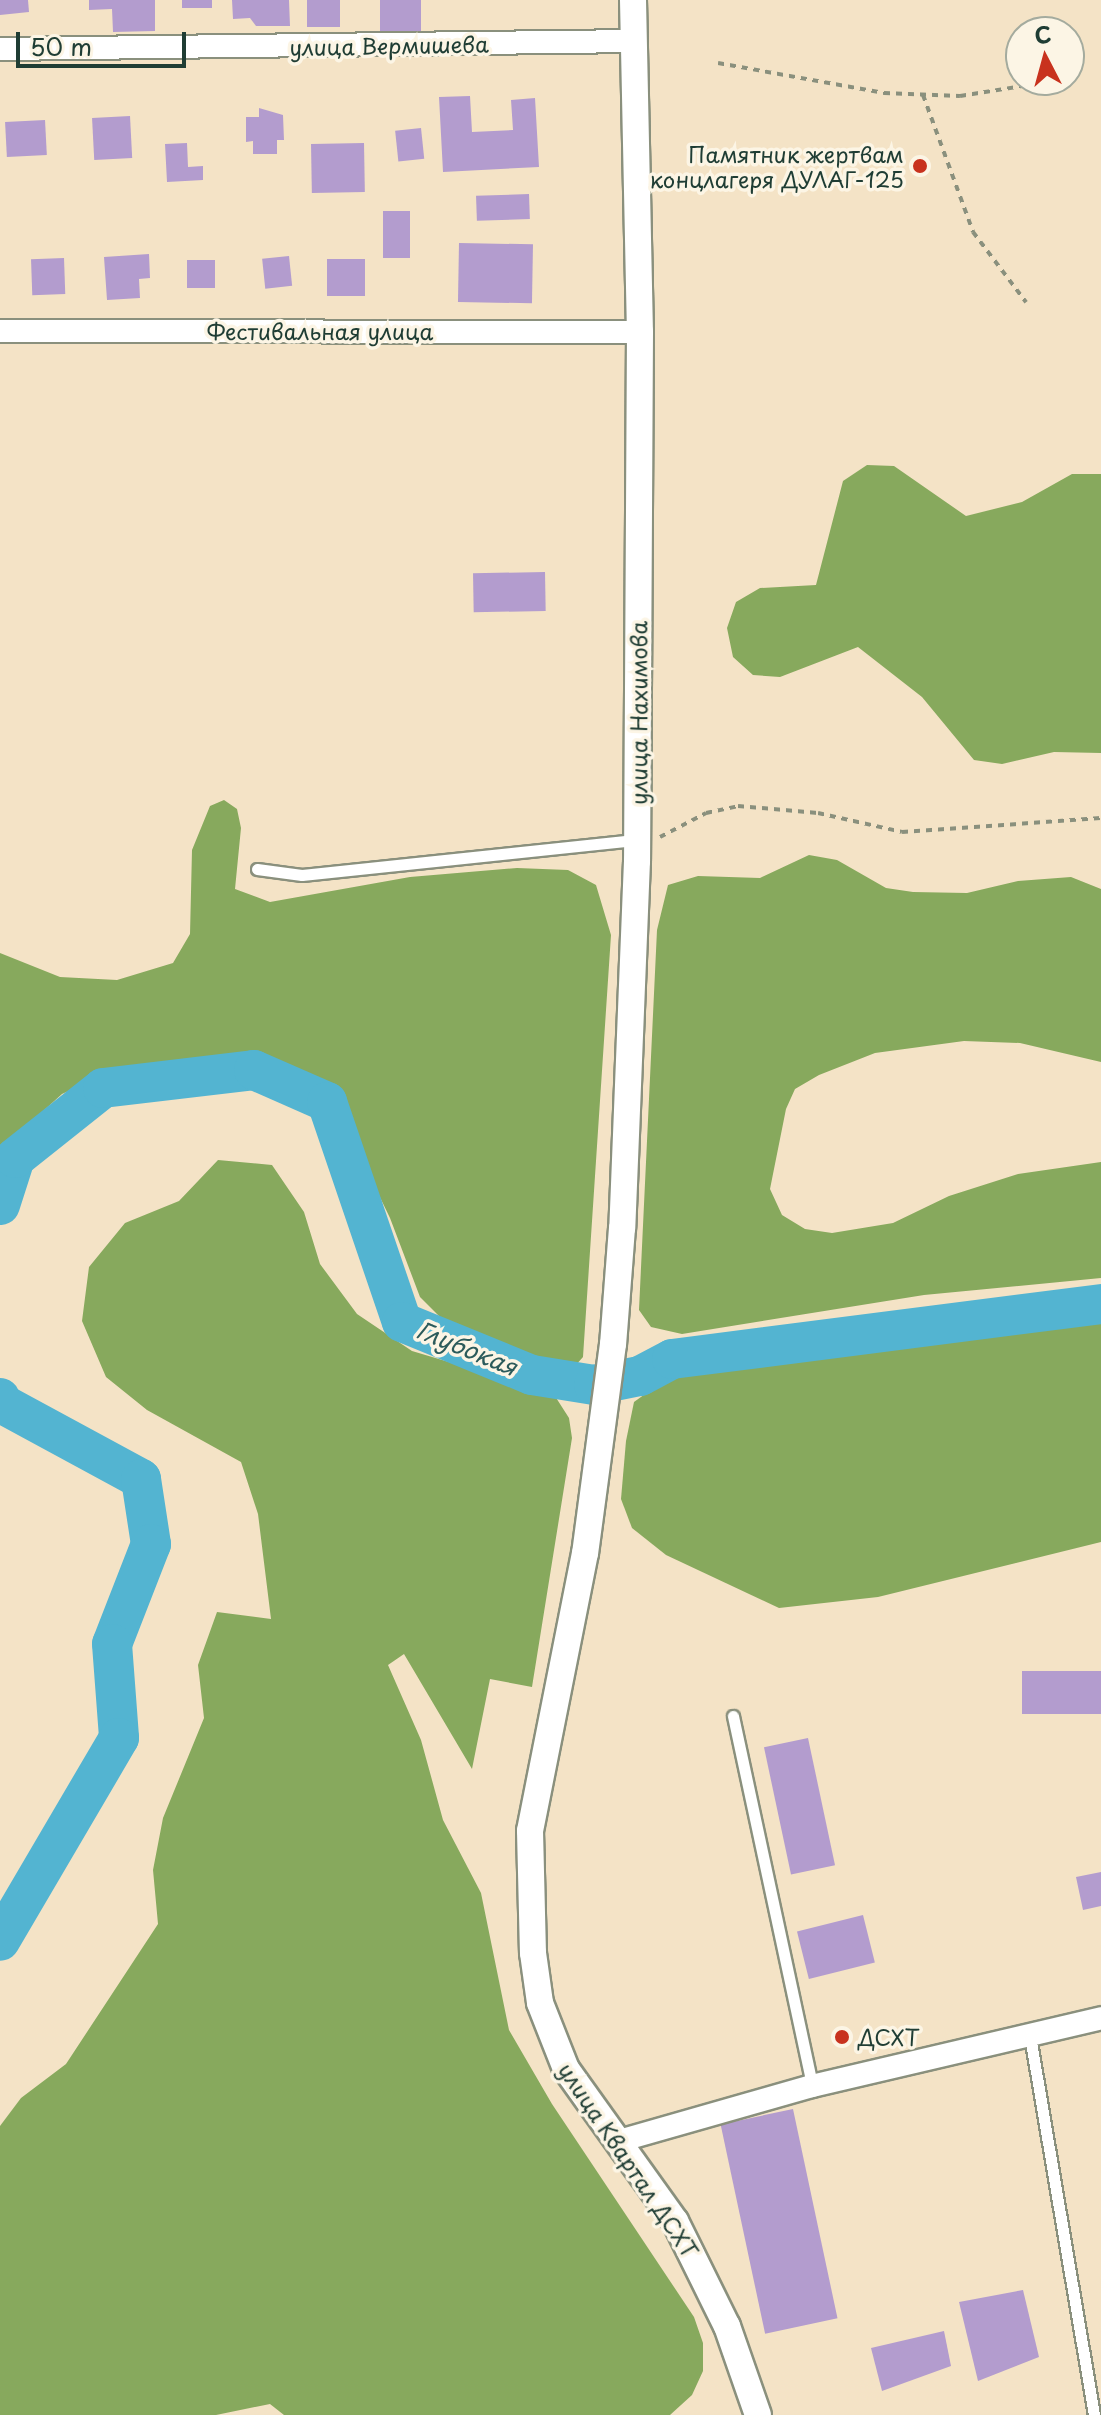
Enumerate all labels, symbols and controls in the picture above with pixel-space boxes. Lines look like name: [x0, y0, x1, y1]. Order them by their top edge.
scale bar: [20, 16, 190, 66]
north arrow: [1005, 16, 1085, 96]
text: С: [1033, 16, 1053, 51]
text: 50 m: [30, 28, 92, 64]
street label: улица Вермишева: [288, 30, 490, 60]
place label: Памятник жертвам концлагеря ДУЛАГ-125: [650, 140, 904, 192]
marker: Памятник жертвам концлагеря ДУЛАГ-125: [911, 157, 929, 175]
street label: Фестивальная улица: [207, 318, 433, 344]
street label: улица Нахимова: [625, 621, 651, 805]
water label: Глубокая: [413, 1315, 521, 1381]
place label: ДСХТ: [858, 2024, 919, 2050]
marker: ДСХТ: [833, 2028, 851, 2046]
street label: улица Квартал ДСХТ: [553, 2057, 705, 2263]

